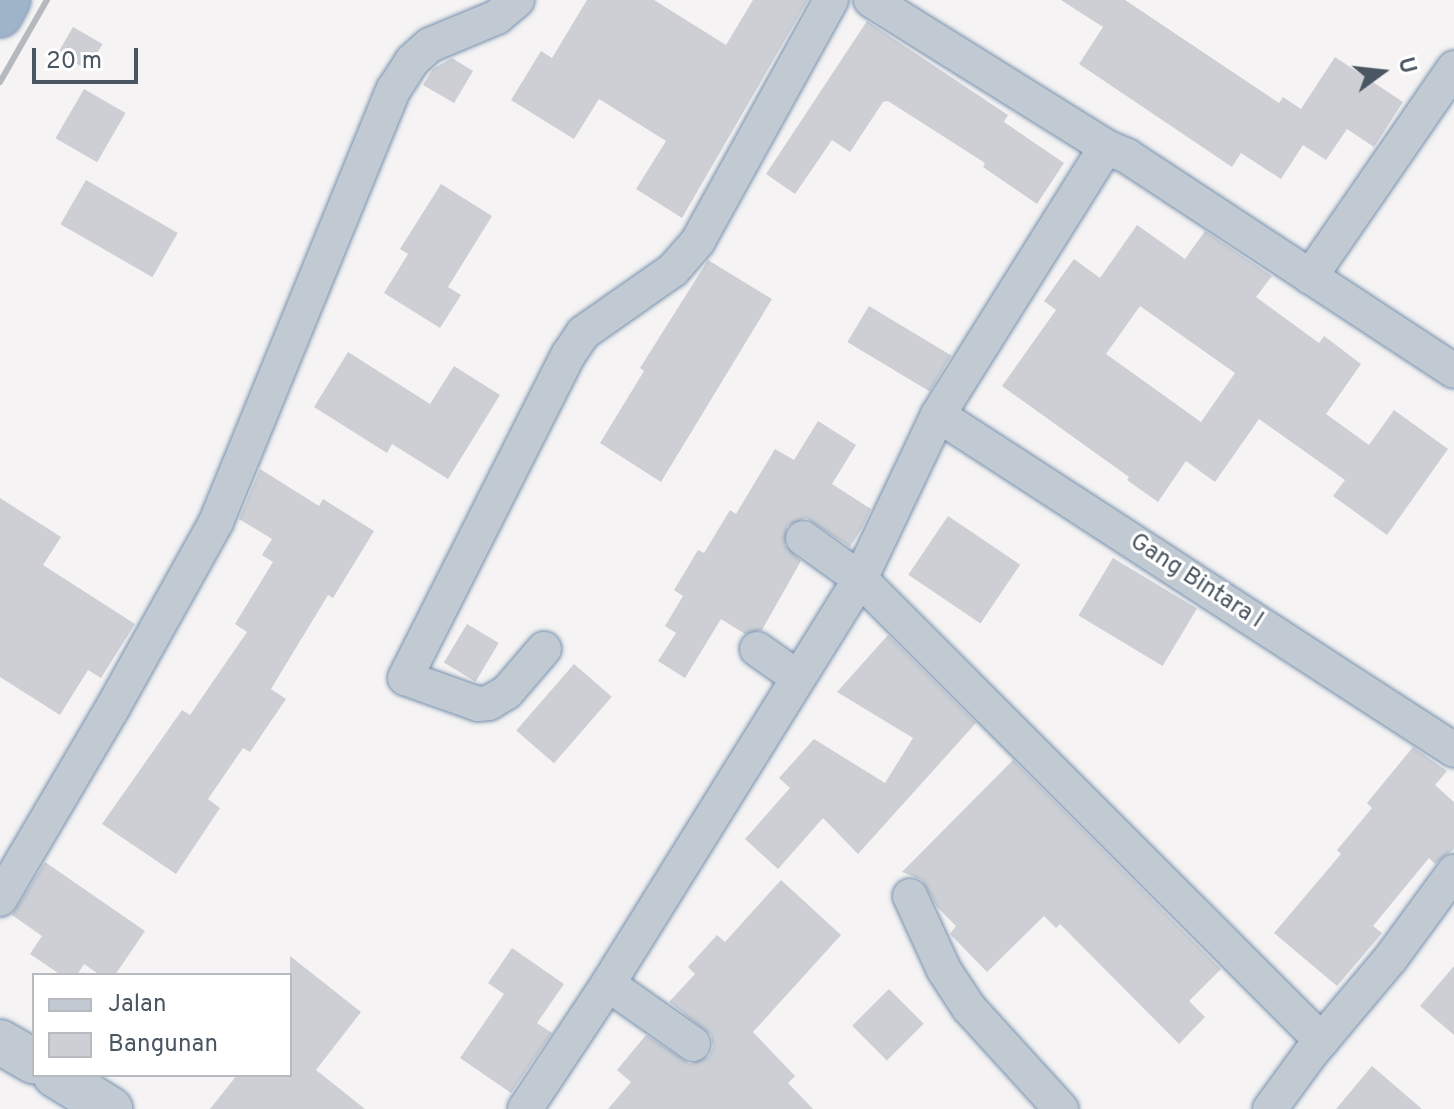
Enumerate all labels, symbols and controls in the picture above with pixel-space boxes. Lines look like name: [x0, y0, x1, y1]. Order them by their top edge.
scale bar: [36, 32, 142, 82]
north arrow: [1342, 32, 1422, 112]
text: 20 m: [46, 47, 102, 77]
text: U: [1391, 55, 1421, 77]
street label: Gang Bintara I: [1124, 528, 1268, 636]
legend: [32, 973, 292, 1077]
text: Jalan: [108, 990, 166, 1020]
text: Bangunan: [108, 1030, 218, 1060]

